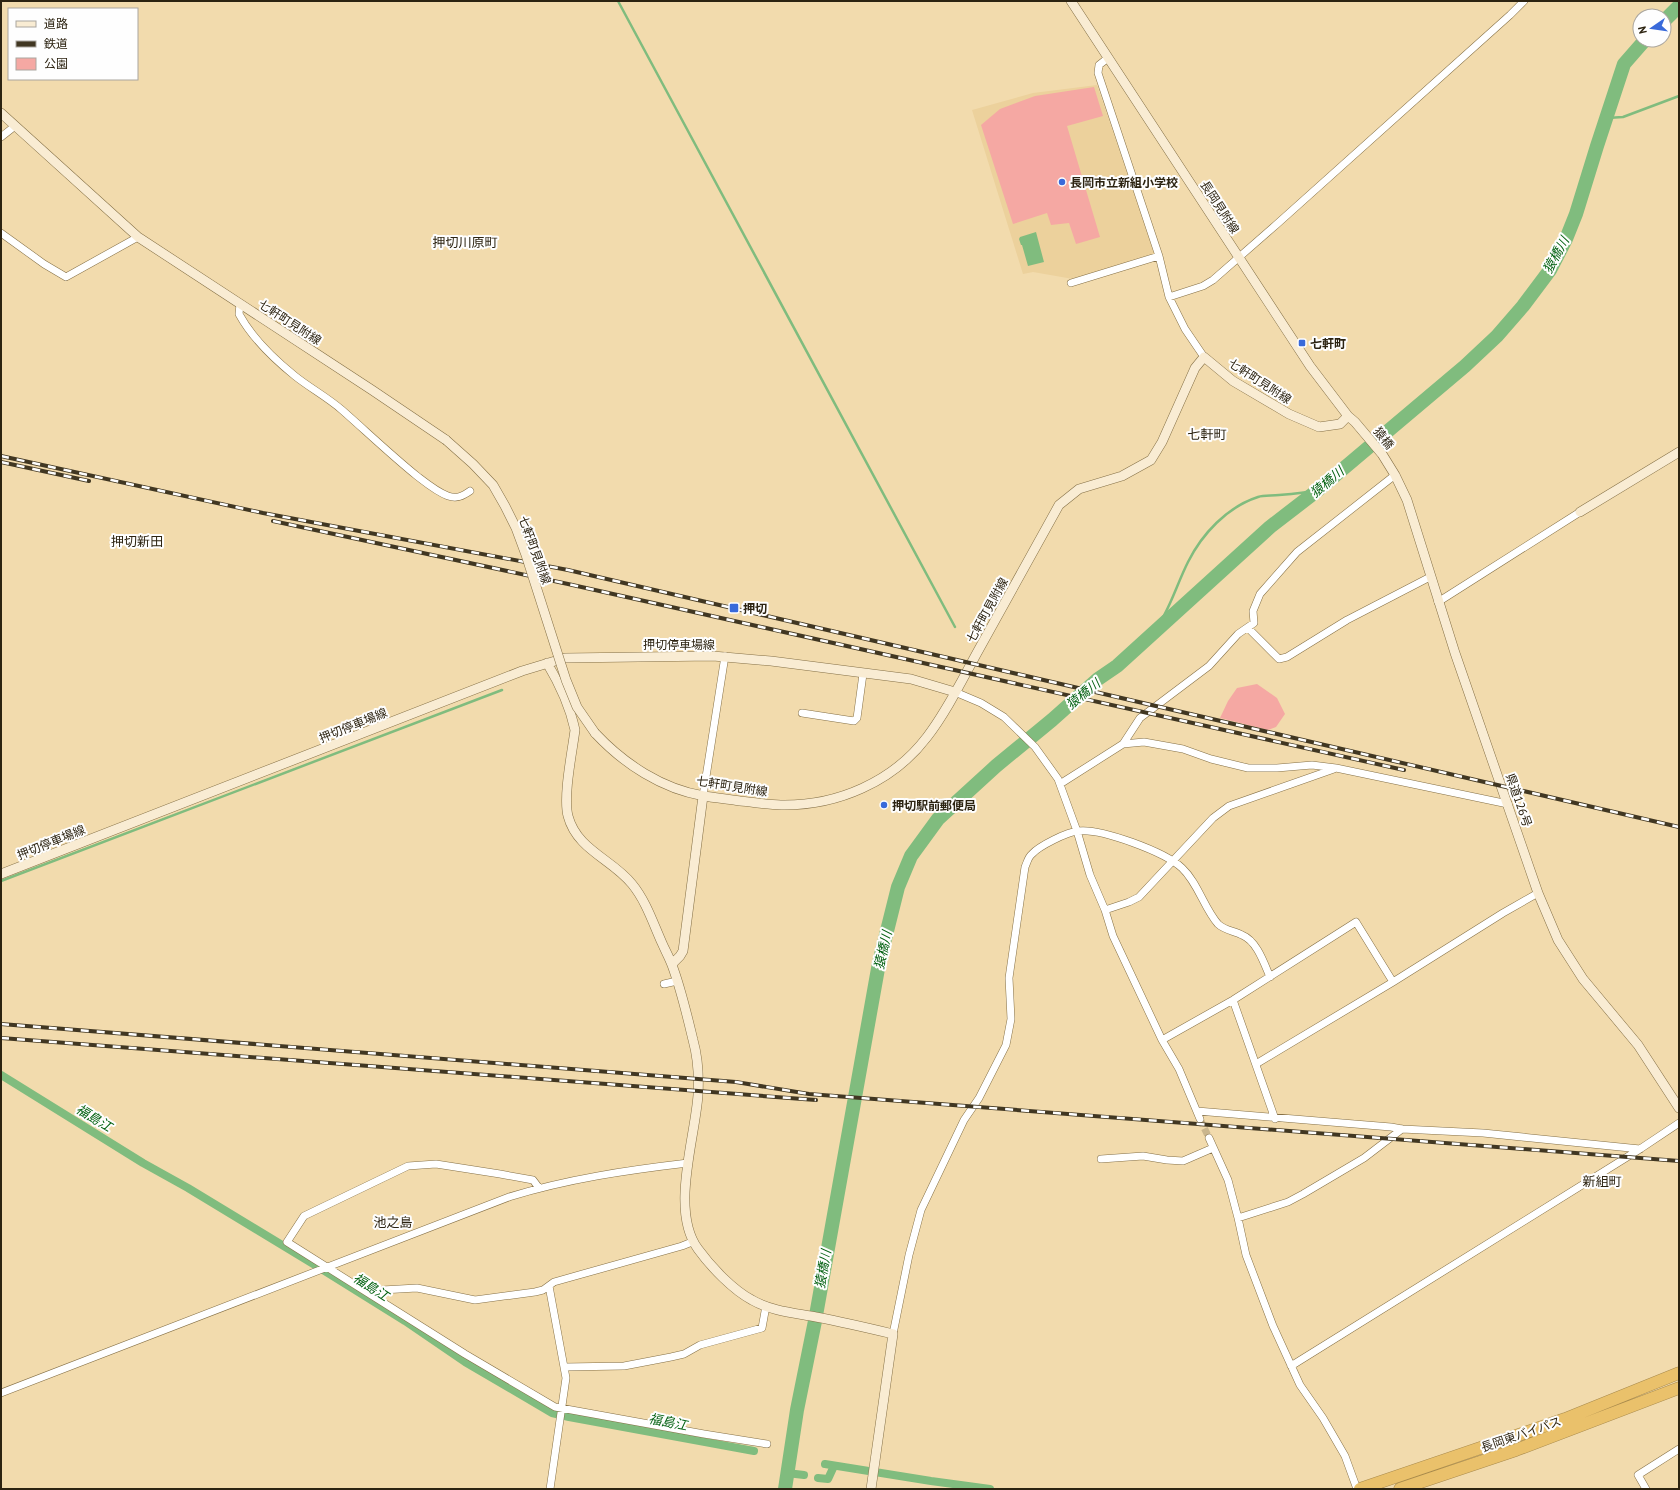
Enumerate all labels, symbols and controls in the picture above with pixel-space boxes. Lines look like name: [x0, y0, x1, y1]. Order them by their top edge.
legend: [8, 8, 138, 80]
north arrow: [1632, 8, 1672, 48]
text: 道路: [44, 16, 68, 31]
text: N: [1635, 25, 1650, 35]
text: 鉄道: [44, 36, 68, 51]
text: 公園: [44, 56, 68, 71]
place label: 長岡市立新組小学校: [1070, 175, 1178, 190]
marker: 長岡市立新組小学校: [1057, 177, 1067, 187]
street label: 長岡見附線: [1197, 178, 1243, 236]
water label: 猿橋川: [1539, 232, 1574, 276]
district label: 押切川原町: [432, 234, 498, 251]
street label: 七軒町見附線: [256, 296, 324, 348]
place label: 七軒町: [1310, 336, 1346, 351]
marker: 七軒町: [1297, 338, 1307, 348]
street label: 七軒町見附線: [1226, 355, 1294, 407]
street label: 猿橋: [1371, 424, 1397, 452]
district label: 七軒町: [1187, 426, 1227, 443]
water label: 猿橋川: [1307, 462, 1349, 501]
street label: 七軒町見附線: [516, 514, 554, 586]
district label: 押切新田: [111, 533, 163, 550]
street label: 七軒町見附線: [963, 575, 1011, 645]
place label: 押切: [743, 601, 767, 616]
marker: 押切: [728, 602, 740, 614]
street label: 押切停車場線: [643, 637, 715, 652]
water label: 猿橋川: [1062, 674, 1105, 713]
street label: 押切停車場線: [317, 705, 389, 745]
street label: 県道126号: [1503, 771, 1535, 829]
street label: 七軒町見附線: [695, 773, 769, 799]
place label: 押切駅前郵便局: [892, 798, 976, 813]
marker: 押切駅前郵便局: [879, 800, 889, 810]
street label: 押切停車場線: [15, 822, 87, 862]
water label: 猿橋川: [870, 927, 896, 971]
water label: 福島江: [73, 1101, 117, 1136]
district label: 新組町: [1582, 1173, 1622, 1190]
district label: 池之島: [373, 1214, 413, 1231]
water label: 猿橋川: [811, 1246, 835, 1290]
water label: 福島江: [350, 1269, 394, 1306]
water label: 福島江: [647, 1410, 691, 1434]
street label: 長岡東バイパス: [1479, 1413, 1563, 1455]

